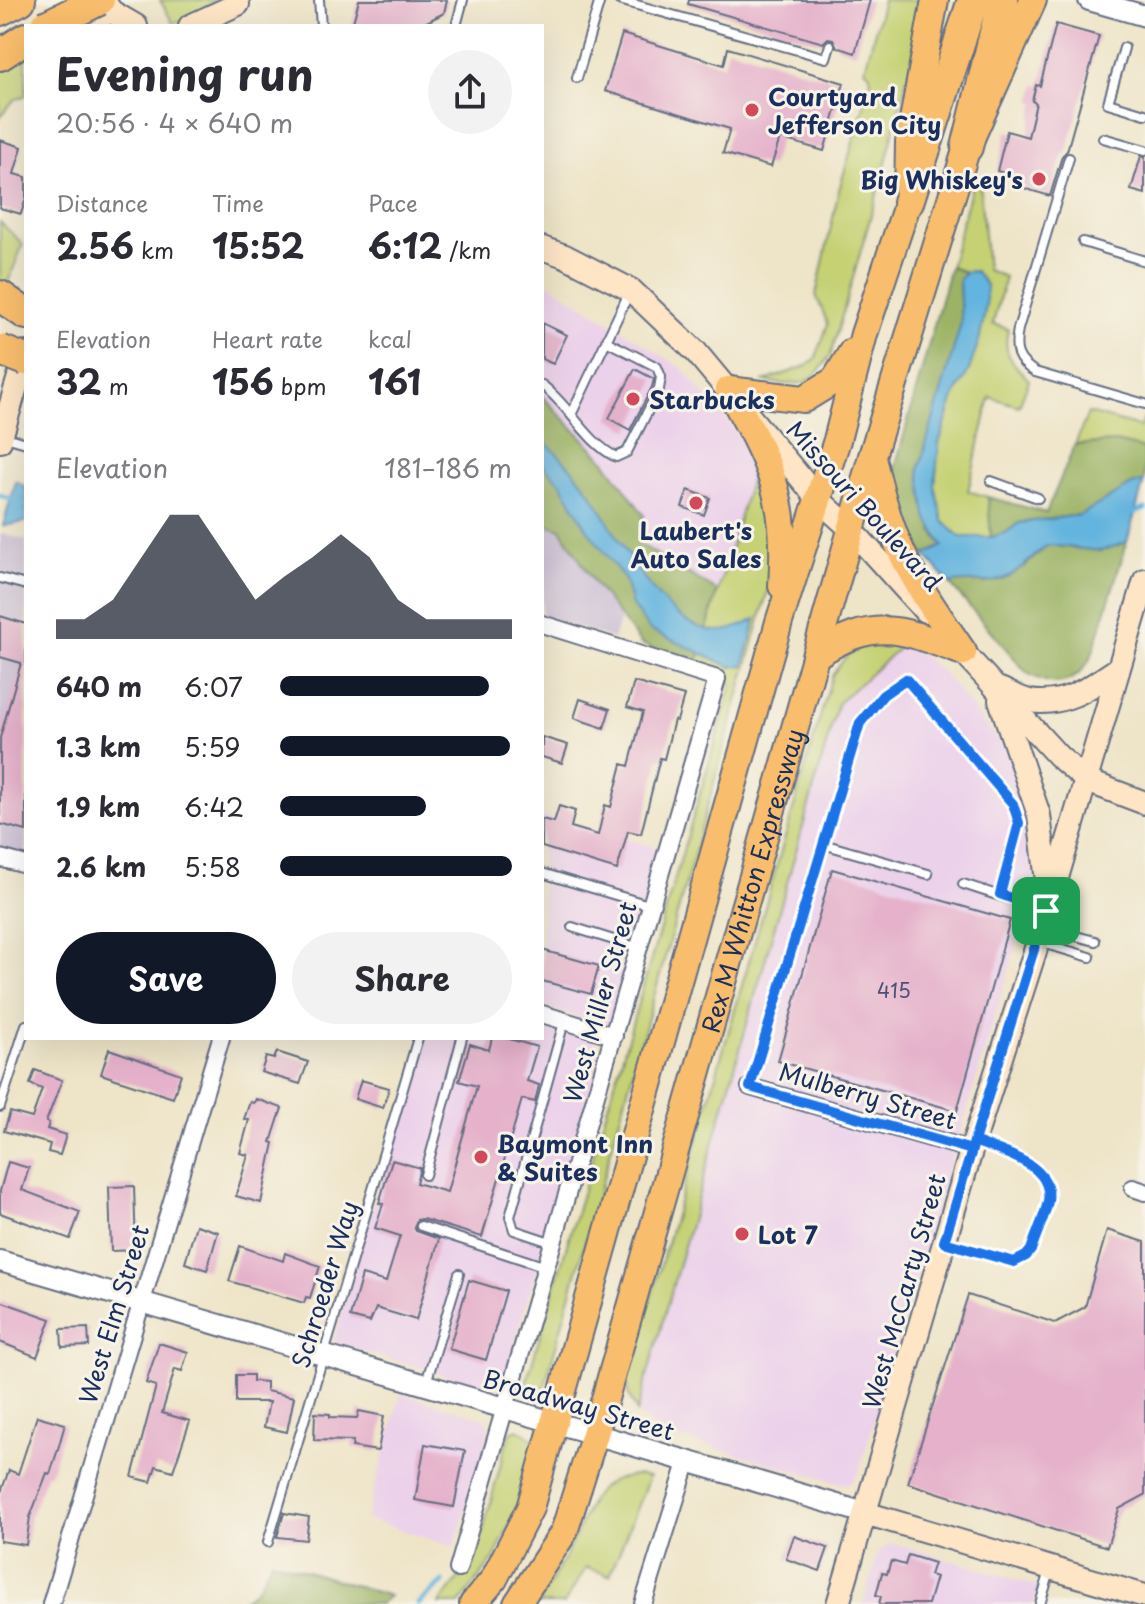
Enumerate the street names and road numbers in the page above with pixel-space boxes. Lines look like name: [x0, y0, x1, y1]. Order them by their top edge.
street label: Missouri Boulevard: [779, 412, 951, 598]
street label: Rex M Whitton Expressway: [692, 724, 812, 1037]
street label: West Miller Street: [553, 897, 645, 1107]
street label: Mulberry Street: [775, 1052, 961, 1138]
street label: West McCarty Street: [852, 1169, 954, 1413]
street label: Schroeder Way: [281, 1196, 367, 1372]
street label: West Elm Street: [69, 1220, 157, 1408]
street label: Broadway Street: [479, 1359, 679, 1449]

